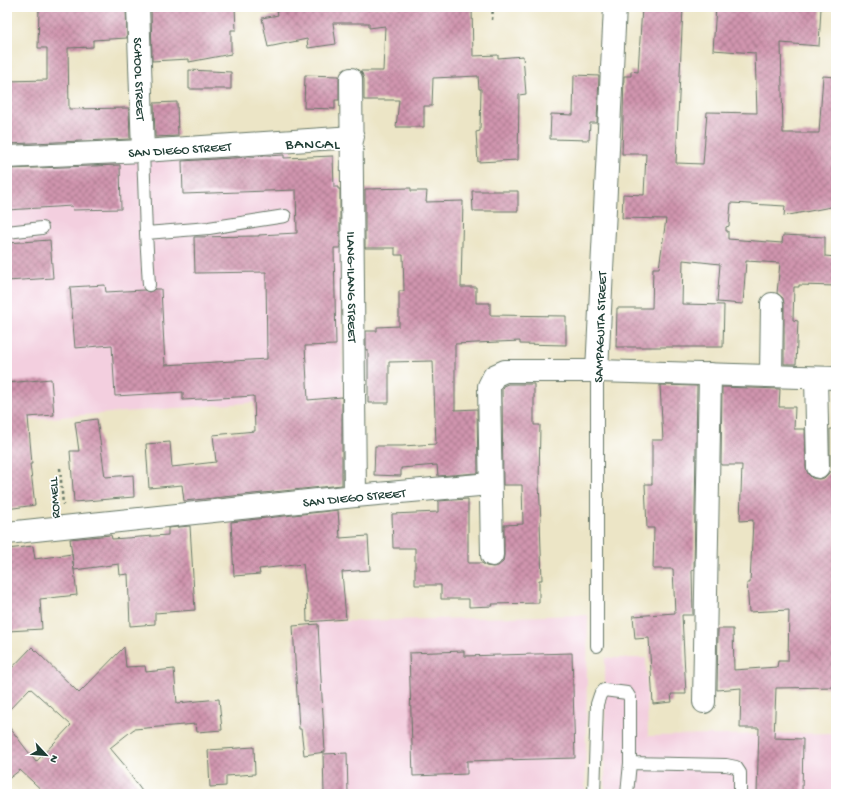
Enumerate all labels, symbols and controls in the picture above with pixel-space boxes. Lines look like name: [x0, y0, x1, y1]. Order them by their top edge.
street label: SCHOOL STREET: [129, 37, 147, 122]
district label: BANCAL: [285, 136, 340, 154]
street label: SAN DIEGO STREET: [128, 140, 233, 162]
street label: ILANG-ILANG STREET: [342, 232, 359, 343]
street label: SAMPAGUITA STREET: [592, 270, 611, 383]
street label: ROMELL: [46, 475, 64, 519]
street label: SAN DIEGO STREET: [302, 486, 407, 512]
north arrow: [26, 735, 66, 775]
text: N: [46, 753, 60, 764]

